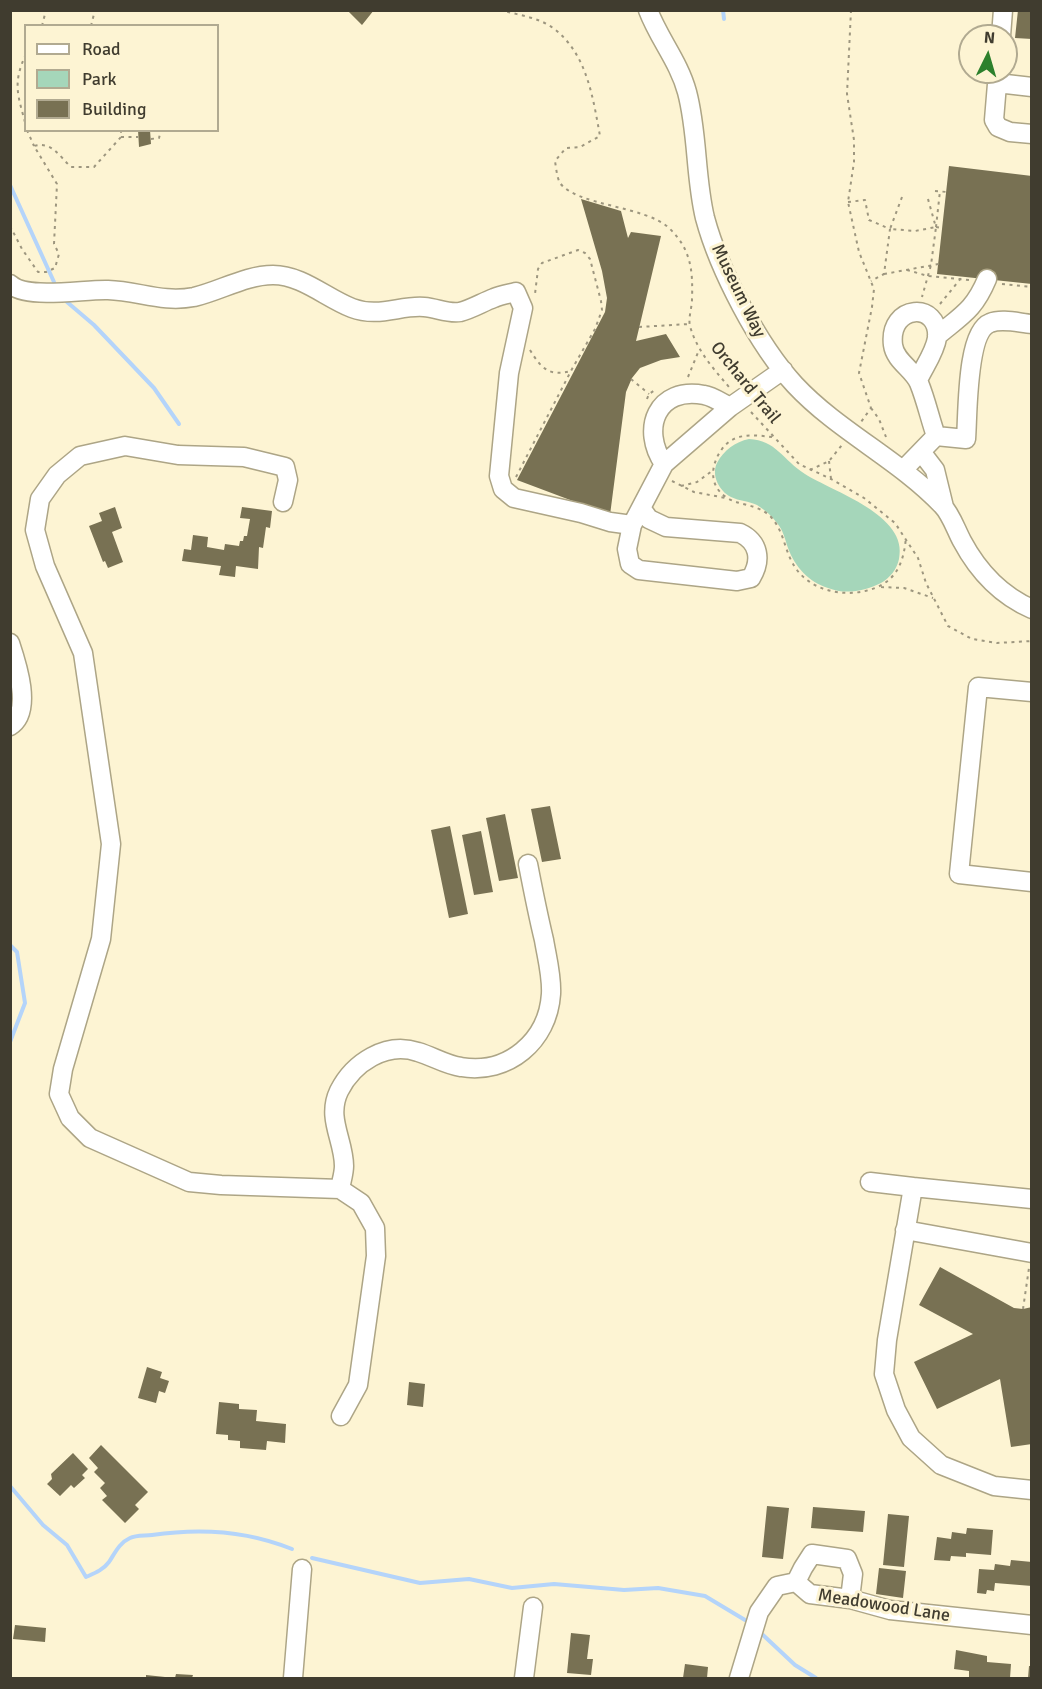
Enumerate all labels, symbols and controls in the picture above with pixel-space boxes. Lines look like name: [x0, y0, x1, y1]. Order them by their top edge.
legend: [24, 24, 219, 132]
north arrow: [958, 24, 1018, 84]
text: N: [983, 28, 996, 49]
text: Road: [82, 38, 121, 60]
text: Park: [82, 68, 117, 90]
text: Building: [82, 98, 146, 120]
street label: Museum Way: [706, 241, 770, 341]
street label: Orchard Trail: [705, 338, 785, 428]
street label: Meadowood Lane: [816, 1585, 952, 1627]

